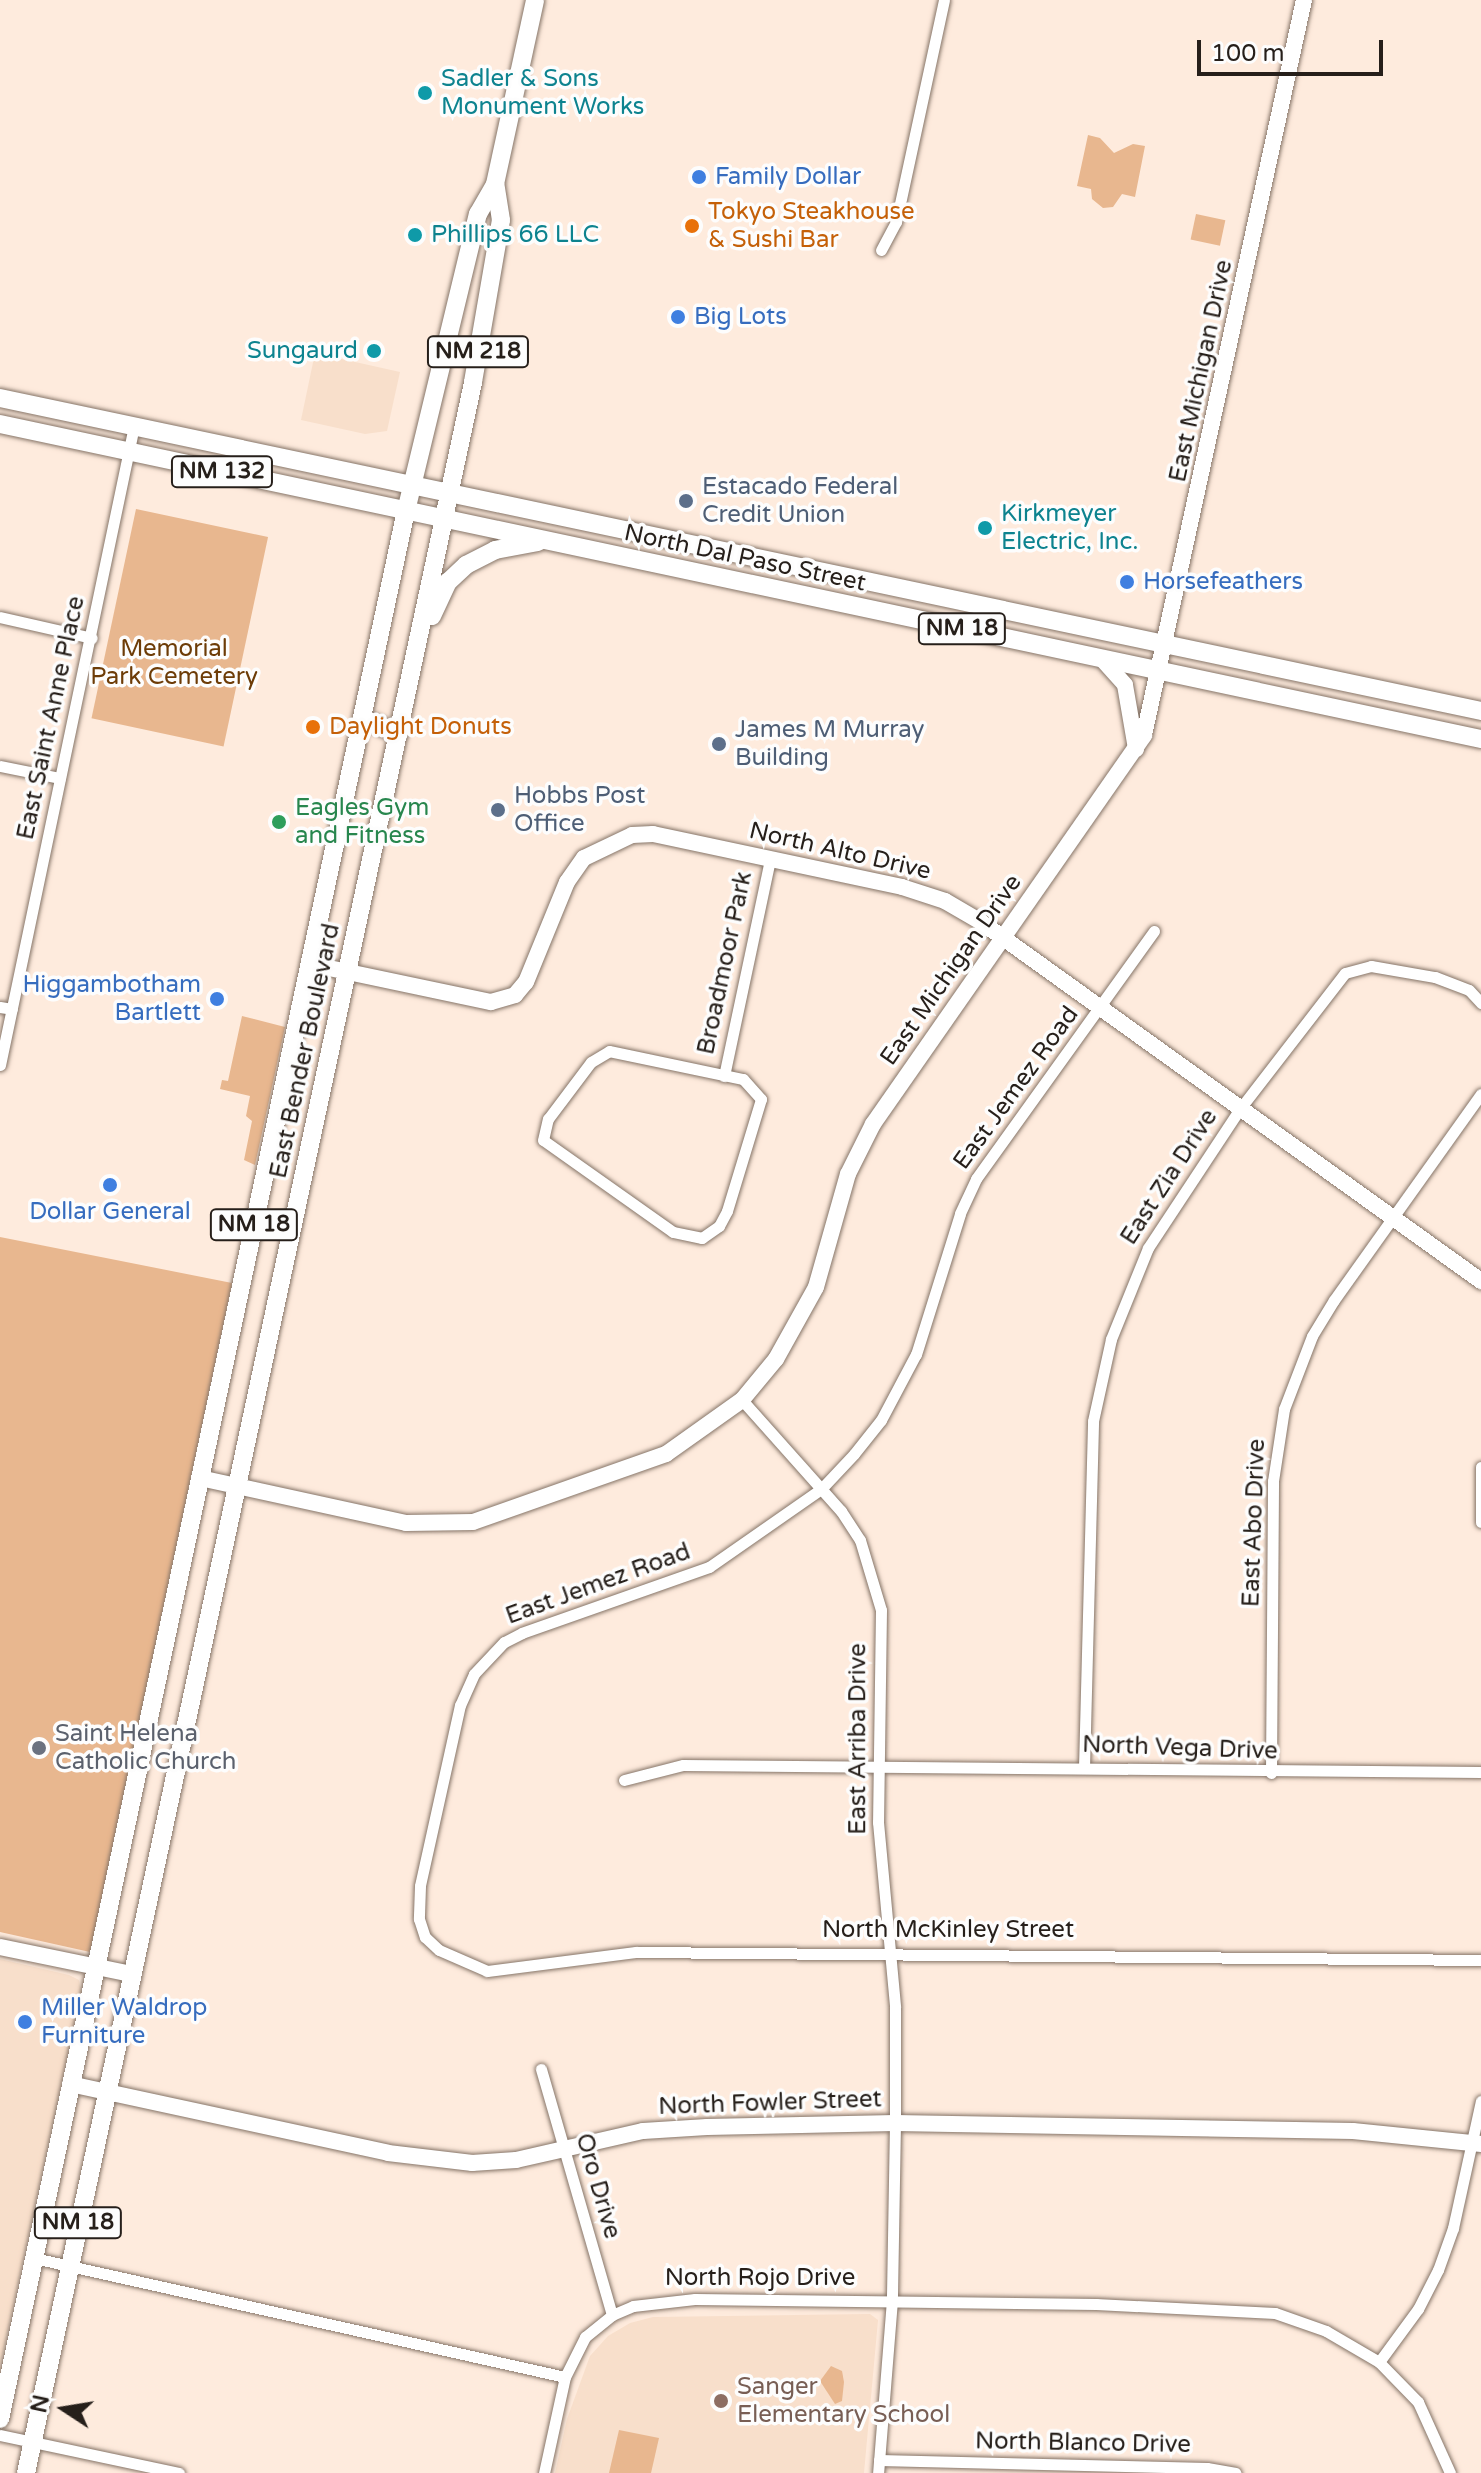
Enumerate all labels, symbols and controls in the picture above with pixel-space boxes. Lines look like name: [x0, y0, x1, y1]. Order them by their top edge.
scale bar: [1201, 24, 1387, 74]
text: 100 m: [1211, 39, 1285, 68]
place label: Sadler & Sons Monument Works: [441, 65, 644, 121]
marker: Sadler & Sons Monument Works: [416, 84, 434, 102]
place label: Family Dollar: [715, 163, 861, 191]
marker: Family Dollar: [690, 168, 708, 186]
place label: Tokyo Steakhouse & Sushi Bar: [708, 198, 915, 254]
marker: Tokyo Steakhouse & Sushi Bar: [683, 217, 701, 235]
place label: Phillips 66 LLC: [431, 221, 599, 249]
marker: Phillips 66 LLC: [406, 226, 424, 244]
street label: East Michigan Drive: [1163, 257, 1239, 485]
place label: Big Lots: [694, 303, 787, 331]
marker: Big Lots: [669, 308, 687, 326]
road number: NM 218: [426, 334, 530, 370]
place label: Sungaurd: [247, 337, 358, 365]
marker: Sungaurd: [365, 342, 383, 360]
road number: NM 132: [170, 454, 274, 490]
place label: Estacado Federal Credit Union: [702, 473, 898, 529]
marker: Estacado Federal Credit Union: [677, 492, 695, 510]
place label: Kirkmeyer Electric, Inc.: [1001, 500, 1139, 556]
street label: North Dal Paso Street: [622, 518, 868, 598]
marker: Kirkmeyer Electric, Inc.: [976, 519, 994, 537]
place label: Horsefeathers: [1143, 568, 1303, 596]
marker: Horsefeathers: [1118, 573, 1136, 591]
street label: East Saint Anne Place: [11, 594, 91, 842]
road number: NM 18: [916, 611, 1008, 647]
park label: Memorial Park Cemetery: [90, 635, 258, 691]
place label: Daylight Donuts: [329, 713, 512, 741]
place label: James M Murray Building: [735, 716, 925, 772]
marker: Daylight Donuts: [304, 718, 322, 736]
marker: James M Murray Building: [710, 735, 728, 753]
place label: Hobbs Post Office: [514, 782, 645, 838]
place label: Eagles Gym and Fitness: [295, 794, 429, 850]
marker: Hobbs Post Office: [489, 801, 507, 819]
marker: Eagles Gym and Fitness: [270, 813, 288, 831]
street label: North Alto Drive: [746, 816, 934, 886]
street label: Broadmoor Park: [692, 869, 758, 1057]
street label: East Michigan Drive: [874, 869, 1028, 1071]
street label: East Bender Boulevard: [264, 921, 346, 1181]
place label: Higgambotham Bartlett: [22, 971, 201, 1027]
marker: Higgambotham Bartlett: [208, 990, 226, 1008]
street label: East Jemez Road: [947, 1001, 1085, 1175]
street label: East Zia Drive: [1115, 1104, 1223, 1250]
marker: Dollar General: [101, 1176, 119, 1194]
place label: Dollar General: [29, 1198, 191, 1226]
road number: NM 18: [208, 1207, 300, 1243]
street label: East Abo Drive: [1237, 1438, 1271, 1608]
street label: East Jemez Road: [502, 1537, 694, 1631]
street label: East Arriba Drive: [844, 1643, 872, 1835]
place label: Saint Helena Catholic Church: [55, 1720, 236, 1776]
street label: North Vega Drive: [1082, 1730, 1278, 1766]
marker: Saint Helena Catholic Church: [30, 1739, 48, 1757]
street label: North McKinley Street: [822, 1916, 1074, 1944]
place label: Miller Waldrop Furniture: [41, 1994, 207, 2050]
marker: Miller Waldrop Furniture: [16, 2013, 34, 2031]
street label: North Fowler Street: [658, 2085, 882, 2121]
street label: Oro Drive: [569, 2130, 627, 2242]
road number: NM 18: [32, 2205, 124, 2241]
street label: North Rojo Drive: [665, 2264, 855, 2292]
north arrow: [24, 2369, 104, 2449]
place label: Sanger Elementary School: [737, 2373, 950, 2429]
marker: Sanger Elementary School: [712, 2392, 730, 2410]
text: N: [26, 2393, 55, 2415]
street label: North Blanco Drive: [975, 2427, 1191, 2459]

